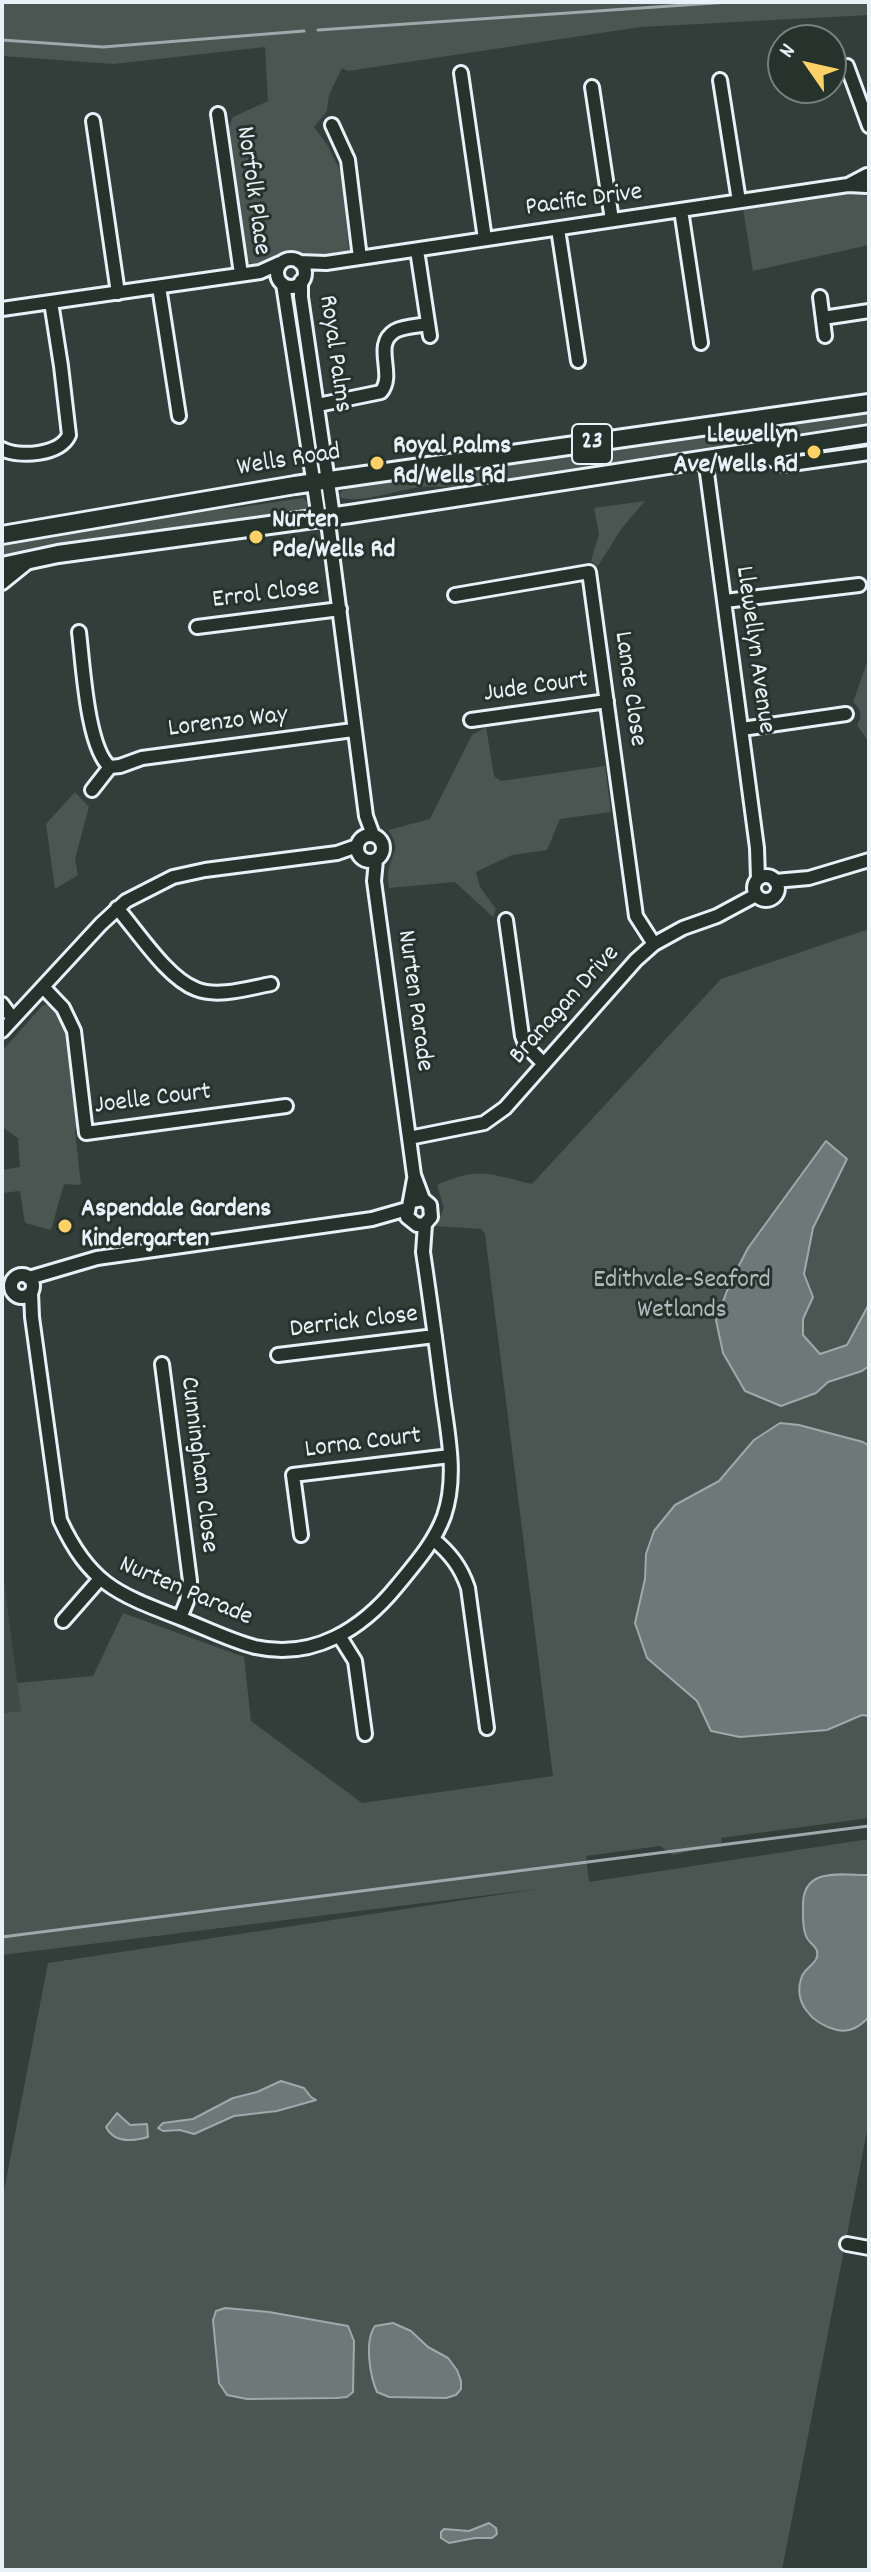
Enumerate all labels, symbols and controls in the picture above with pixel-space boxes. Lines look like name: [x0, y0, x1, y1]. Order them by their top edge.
north arrow: [767, 24, 847, 104]
text: N: [772, 38, 804, 65]
street label: Norfolk Place: [227, 125, 275, 257]
street label: Pacific Drive: [524, 178, 644, 226]
street label: Royal Palms: [309, 293, 357, 415]
place label: Llewellyn Ave/Wells Rd: [674, 421, 798, 482]
road number: 23: [572, 424, 612, 464]
place label: Royal Palms Rd/Wells Rd: [393, 432, 511, 494]
street label: Wells Road: [235, 438, 343, 486]
marker: Llewellyn Ave/Wells Rd: [805, 443, 823, 461]
marker: Royal Palms Rd/Wells Rd: [368, 454, 386, 472]
place label: Nurten Pde/Wells Rd: [272, 506, 395, 568]
marker: Nurten Pde/Wells Rd: [247, 528, 265, 546]
street label: Llewellyn Avenue: [726, 564, 780, 736]
street label: Errol Close: [211, 574, 321, 618]
street label: Lance Close: [605, 630, 651, 748]
street label: Jude Court: [482, 666, 590, 712]
street label: Lorenzo Way: [166, 701, 290, 747]
street label: Nurten Parade: [388, 928, 438, 1074]
street label: Branagan Drive: [504, 940, 628, 1072]
street label: Joelle Court: [93, 1078, 213, 1124]
place label: Aspendale Gardens Kindergarten: [81, 1195, 271, 1256]
marker: Aspendale Gardens Kindergarten: [56, 1217, 74, 1235]
park label: Edithvale-Seaford Wetlands: [593, 1266, 771, 1328]
street label: Derrick Close: [288, 1301, 420, 1347]
street label: Cunningham Close: [171, 1375, 223, 1555]
street label: Lorna Court: [303, 1422, 423, 1468]
street label: Nurten Parade: [113, 1551, 257, 1635]

